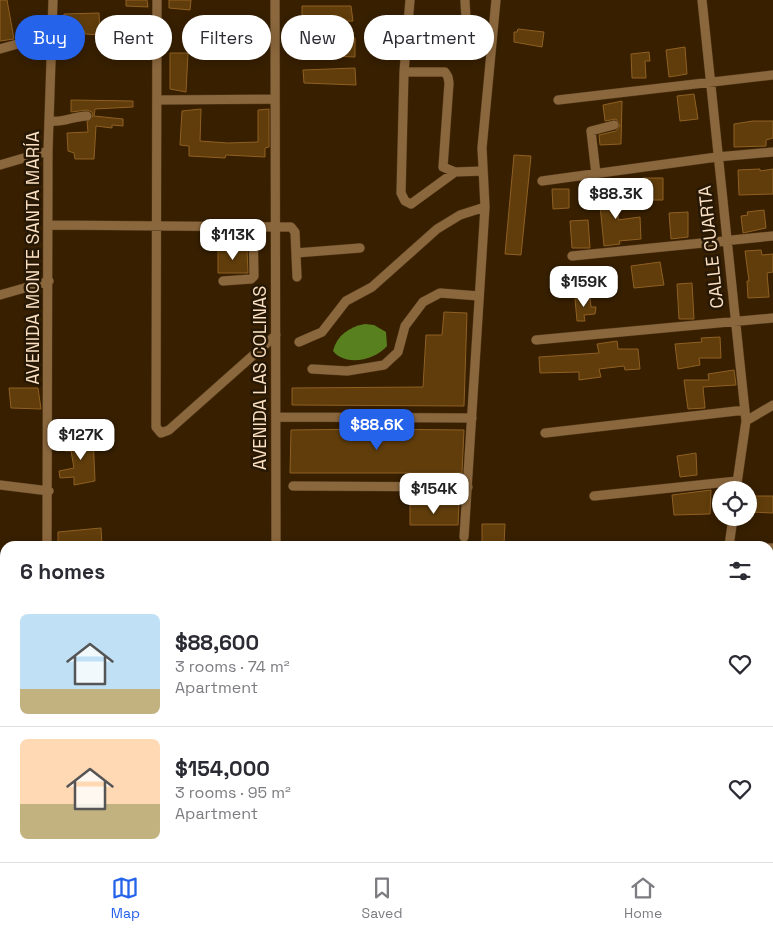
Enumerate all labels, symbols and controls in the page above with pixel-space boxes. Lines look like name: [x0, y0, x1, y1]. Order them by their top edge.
chip: Buy: [15, 15, 85, 60]
chip: Rent: [95, 15, 172, 60]
chip: Filters: [182, 15, 271, 60]
chip: New: [281, 15, 354, 60]
chip: Apartment: [364, 15, 494, 60]
street label: AVENIDA MONTE SANTA MARÍA: [21, 131, 44, 385]
pin: $88.3K: [575, 178, 657, 220]
text: $88.3K: [589, 183, 643, 204]
street label: CALLE CUARTA: [693, 184, 728, 310]
pin: $113K: [198, 218, 268, 261]
text: $113K: [211, 224, 255, 245]
pin: $159K: [549, 266, 619, 308]
text: $159K: [561, 271, 607, 292]
street label: AVENIDA LAS COLINAS: [248, 286, 271, 470]
pin: $88.6K: [336, 408, 418, 451]
text: $88.6K: [350, 414, 404, 435]
pin: $127K: [46, 418, 116, 461]
text: $127K: [58, 424, 104, 445]
pin: $154K: [399, 472, 469, 515]
text: $154K: [411, 478, 457, 499]
map controls: [712, 481, 757, 526]
button: locate: [712, 481, 757, 526]
icon: filters: [726, 557, 754, 585]
text: 6 homes: [20, 558, 105, 585]
text: $88,600: [175, 629, 259, 656]
icon: home: [60, 634, 120, 694]
icon: heart: [726, 650, 754, 678]
text: 3 rooms · 74 m²: [175, 656, 290, 677]
text: Apartment: [175, 677, 258, 698]
text: $154,000: [175, 755, 270, 782]
icon: home: [60, 759, 120, 819]
icon: heart: [726, 775, 754, 803]
text: 3 rooms · 95 m²: [175, 782, 291, 803]
text: Apartment: [175, 803, 258, 824]
tab: Map: [111, 874, 140, 922]
tab: Saved: [362, 874, 402, 922]
tab: Home: [624, 874, 662, 922]

